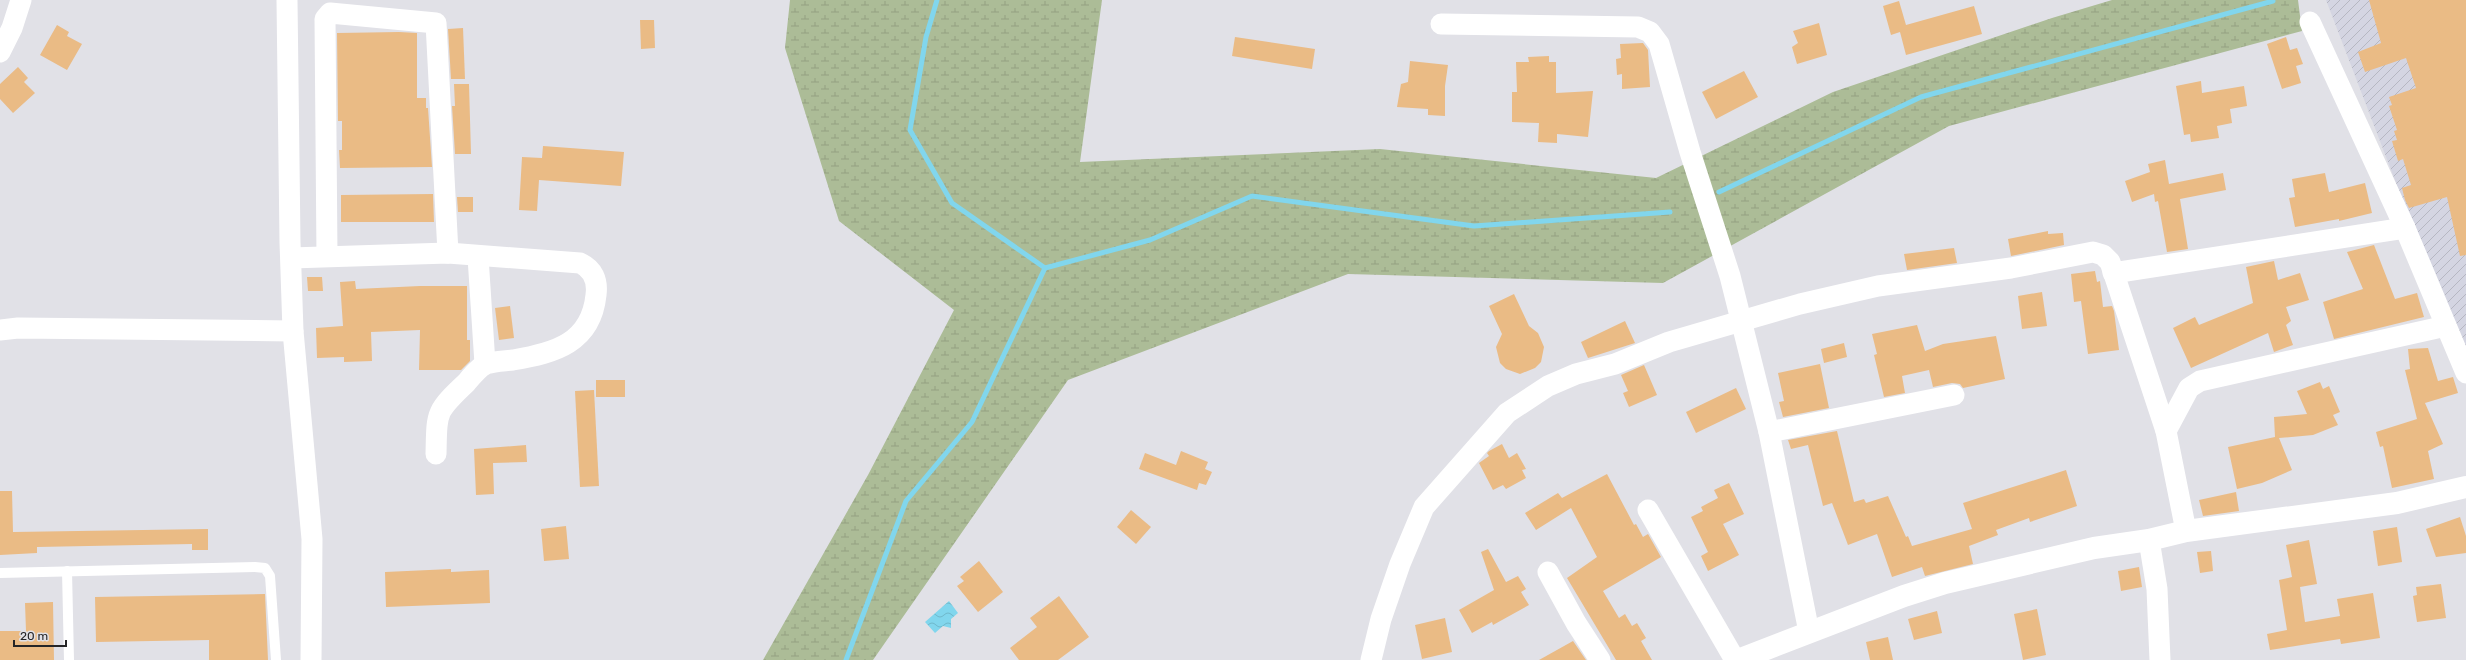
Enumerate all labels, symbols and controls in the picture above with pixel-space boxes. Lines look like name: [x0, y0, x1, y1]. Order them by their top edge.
scale bar: [14, 622, 66, 648]
text: 20 m: [20, 629, 48, 643]

